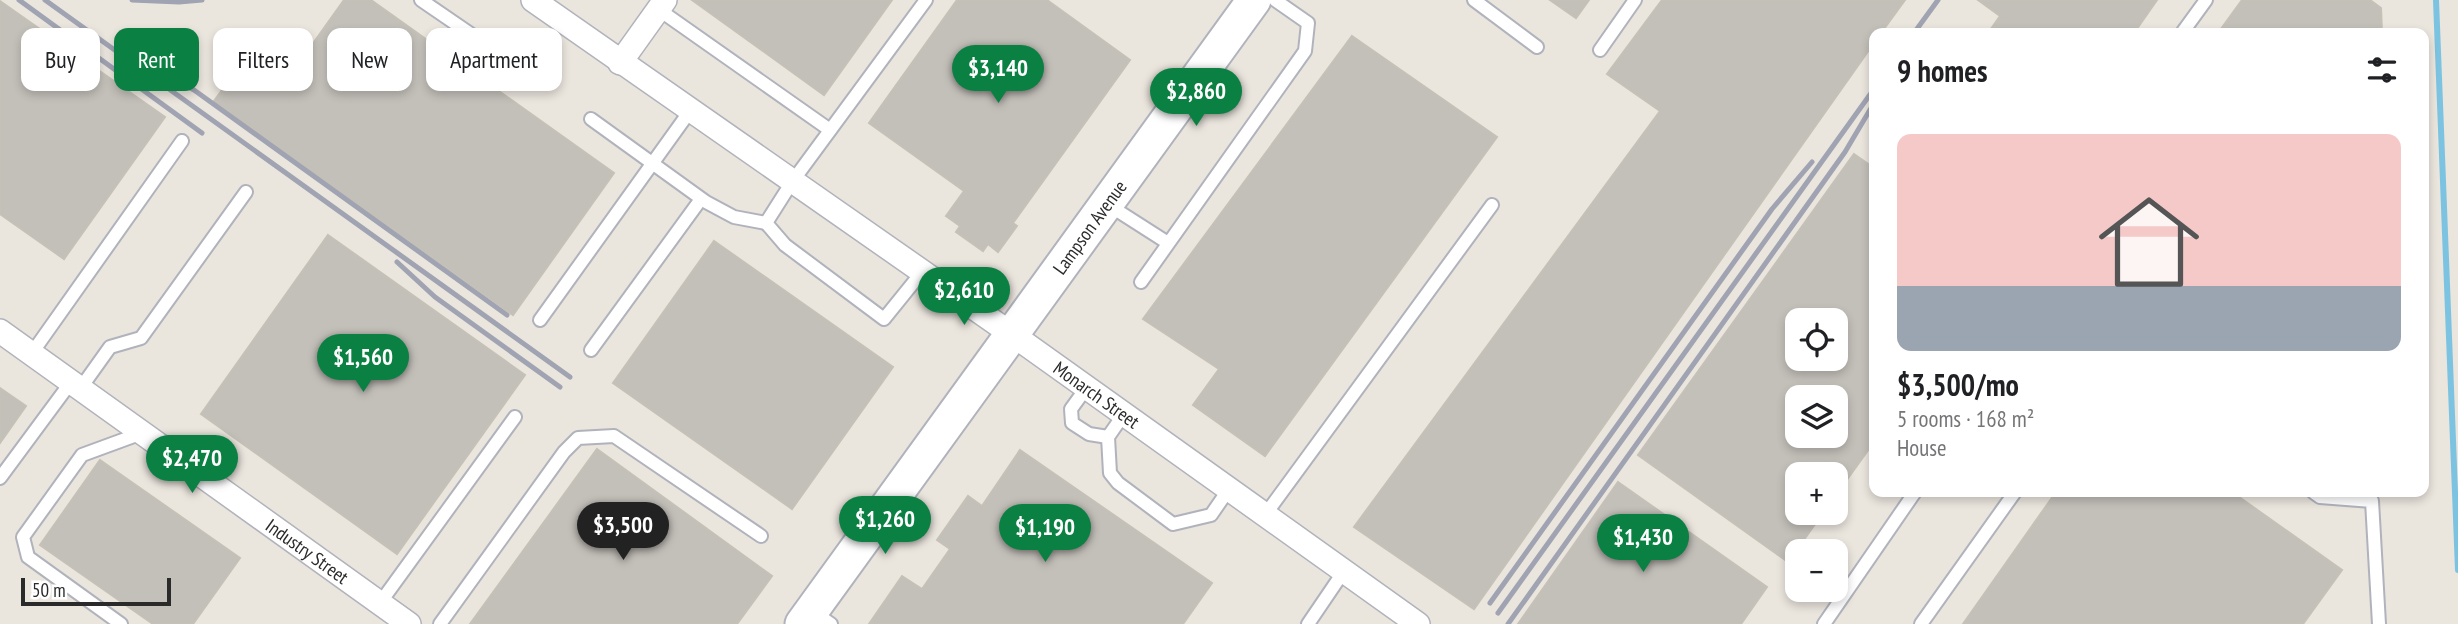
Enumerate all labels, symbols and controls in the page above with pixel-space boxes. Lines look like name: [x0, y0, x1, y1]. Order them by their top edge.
chip: Buy: [21, 28, 100, 91]
chip: Rent: [114, 28, 199, 91]
chip: Filters: [213, 28, 313, 91]
chip: New: [327, 28, 412, 91]
chip: Apartment: [426, 28, 562, 91]
pin: $3,140: [941, 46, 1055, 105]
text: 9 homes: [1897, 51, 1988, 90]
icon: filters: [2363, 51, 2401, 89]
text: $3,140: [968, 53, 1028, 82]
pin: $2,860: [1139, 68, 1253, 128]
text: $2,860: [1166, 76, 1226, 105]
street label: Lampson Avenue: [1047, 175, 1132, 279]
icon: home: [2086, 179, 2212, 305]
pin: $2,610: [907, 268, 1021, 327]
text: $2,610: [934, 275, 994, 304]
map controls: [1785, 308, 1848, 602]
button: locate: [1785, 308, 1848, 371]
pin: $1,560: [306, 334, 420, 394]
text: $1,560: [333, 342, 393, 371]
street label: Monarch Street: [1049, 356, 1145, 434]
text: $3,500/mo: [1897, 365, 2019, 404]
button: layers: [1785, 385, 1848, 448]
text: 5 rooms · 168 m²: [1897, 404, 2034, 433]
text: House: [1897, 433, 1947, 462]
pin: $2,470: [135, 435, 249, 495]
text: $2,470: [162, 443, 222, 472]
button: +: [1785, 462, 1848, 525]
pin: $1,260: [828, 496, 942, 556]
pin: $3,500: [566, 503, 680, 562]
text: $1,260: [855, 504, 915, 533]
pin: $1,190: [988, 504, 1102, 564]
text: $3,500: [593, 510, 653, 539]
text: $1,190: [1015, 512, 1075, 541]
street label: Industry Street: [261, 513, 354, 589]
pin: $1,430: [1586, 514, 1700, 574]
text: $1,430: [1613, 522, 1673, 551]
button: −: [1785, 539, 1848, 602]
scale bar: [21, 575, 172, 607]
text: 50 m: [32, 578, 66, 602]

